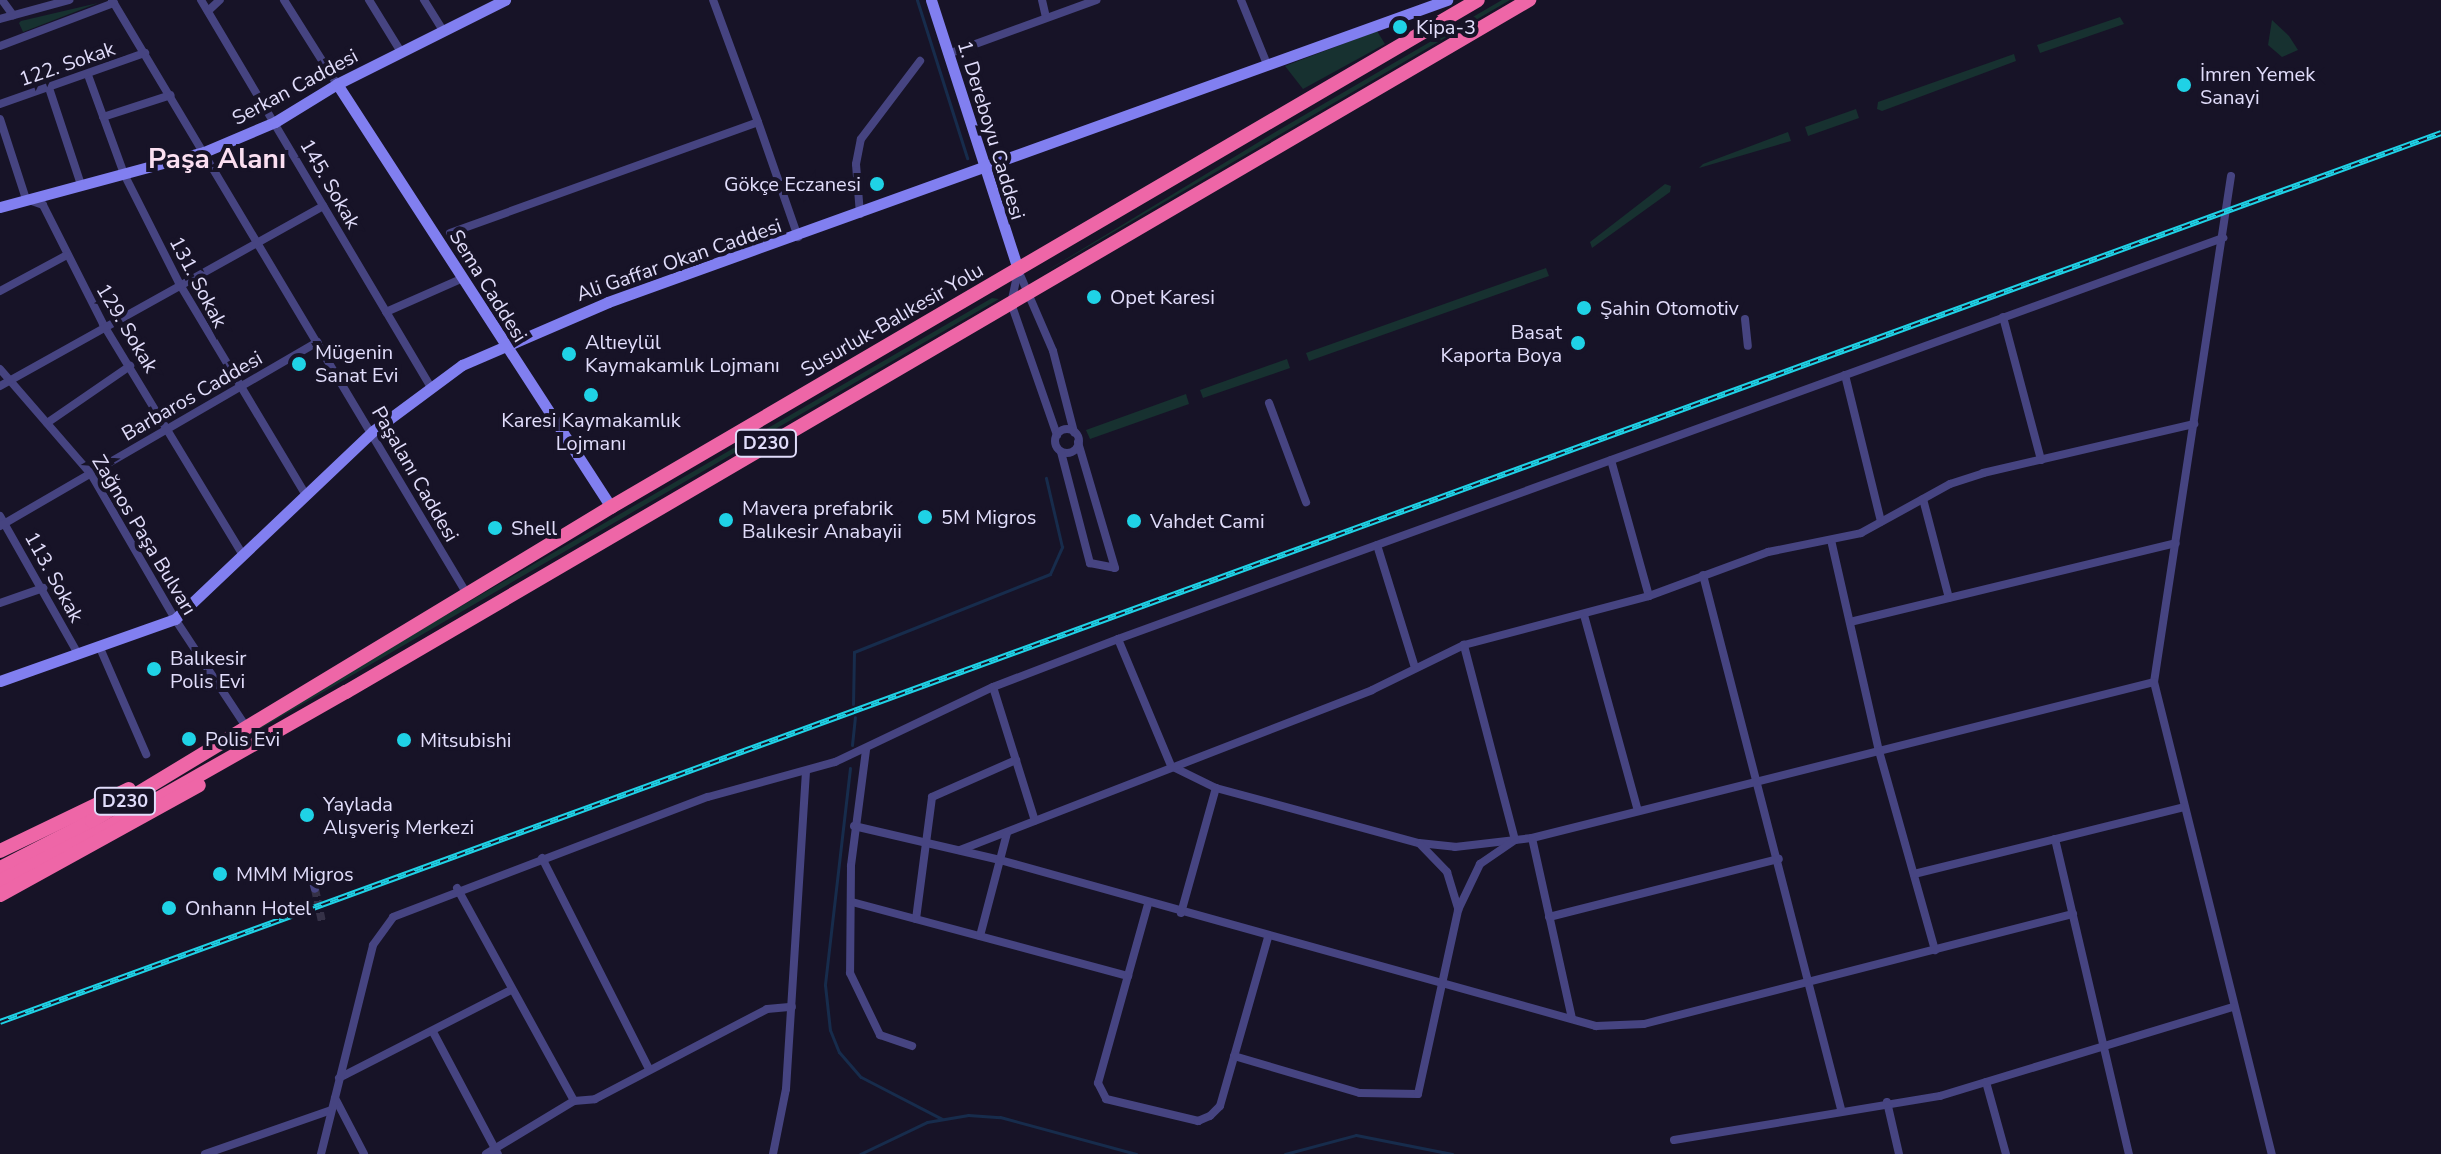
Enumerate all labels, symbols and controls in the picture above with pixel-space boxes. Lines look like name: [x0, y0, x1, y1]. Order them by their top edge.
place label: Kipa-3: [1416, 15, 1476, 39]
marker: Kipa-3: [1391, 18, 1409, 36]
street label: 122. Sokak: [16, 36, 118, 92]
street label: 1. Dereboyu Caddesi: [952, 38, 1030, 222]
street label: Serkan Caddesi: [228, 44, 362, 130]
place label: İmren Yemek Sanayi: [2200, 62, 2315, 109]
marker: İmren Yemek Sanayi: [2175, 76, 2193, 94]
street label: 145. Sokak: [295, 135, 365, 233]
district label: Paşa Alanı: [148, 142, 286, 176]
place label: Gökçe Eczanesi: [724, 172, 861, 196]
marker: Gökçe Eczanesi: [868, 175, 886, 193]
street label: Ali Gaffar Okan Caddesi: [573, 214, 785, 306]
street label: Sema Caddesi: [444, 225, 532, 347]
street label: 131. Sokak: [164, 232, 232, 332]
street label: Susurluk-Balıkesir Yolu: [796, 258, 988, 382]
street label: 129. Sokak: [91, 279, 163, 377]
place label: Opet Karesi: [1110, 285, 1215, 309]
marker: Opet Karesi: [1085, 288, 1103, 306]
place label: Şahin Otomotiv: [1600, 296, 1739, 320]
marker: Şahin Otomotiv: [1575, 299, 1593, 317]
place label: Basat Kaporta Boya: [1441, 320, 1562, 367]
place label: Altıeylül Kaymakamlık Lojmanı: [585, 330, 780, 377]
marker: Basat Kaporta Boya: [1569, 334, 1587, 352]
place label: Mügenin Sanat Evi: [315, 340, 398, 387]
marker: Altıeylül Kaymakamlık Lojmanı: [560, 345, 578, 363]
street label: Barbaros Caddesi: [117, 346, 267, 446]
marker: Mügenin Sanat Evi: [290, 355, 308, 373]
marker: Karesi Kaymakamlık Lojmanı: [582, 386, 600, 404]
street label: Paşalanı Caddesi: [366, 402, 464, 546]
place label: Karesi Kaymakamlık Lojmanı: [501, 408, 681, 455]
road number: D230: [734, 429, 798, 457]
street label: Zağnos Paşa Bulvarı: [87, 451, 201, 619]
place label: Mavera prefabrik Balıkesir Anabayii: [742, 496, 902, 543]
place label: 5M Migros: [941, 505, 1036, 529]
marker: 5M Migros: [916, 508, 934, 526]
place label: Vahdet Cami: [1150, 509, 1265, 533]
marker: Mavera prefabrik Balıkesir Anabayii: [717, 511, 735, 529]
marker: Vahdet Cami: [1125, 512, 1143, 530]
place label: Shell: [511, 516, 557, 540]
marker: Shell: [486, 519, 504, 537]
street label: 113. Sokak: [19, 528, 89, 626]
place label: Balıkesir Polis Evi: [170, 646, 246, 693]
marker: Balıkesir Polis Evi: [145, 660, 163, 678]
place label: Polis Evi: [205, 727, 280, 751]
place label: Mitsubishi: [420, 728, 511, 752]
marker: Polis Evi: [180, 730, 198, 748]
marker: Mitsubishi: [395, 731, 413, 749]
road number: D230: [93, 787, 157, 815]
place label: Yaylada Alışveriş Merkezi: [323, 792, 474, 839]
marker: Yaylada Alışveriş Merkezi: [298, 806, 316, 824]
place label: MMM Migros: [236, 862, 354, 886]
marker: MMM Migros: [211, 865, 229, 883]
place label: Onhann Hotel: [185, 896, 311, 920]
marker: Onhann Hotel: [160, 899, 178, 917]

